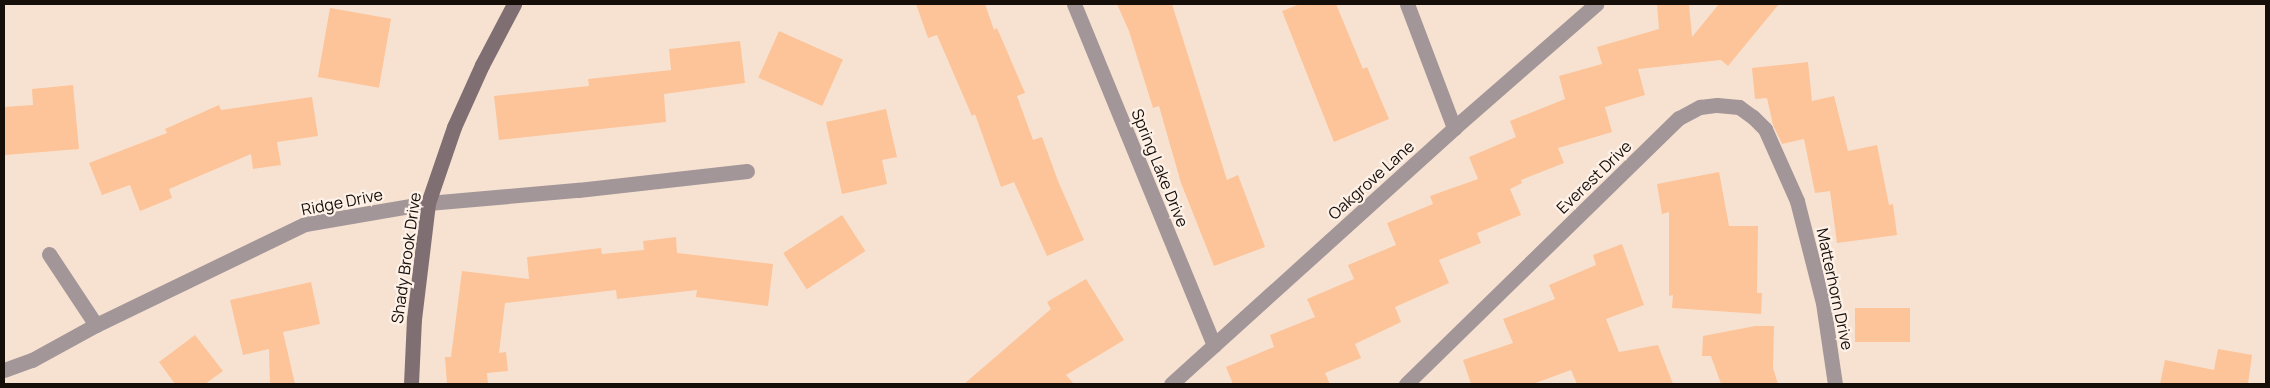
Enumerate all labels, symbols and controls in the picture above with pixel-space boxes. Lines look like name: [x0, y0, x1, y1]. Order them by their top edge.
street label: Spring Lake Drive: [1128, 106, 1192, 230]
street label: Oakgrove Lane: [1324, 136, 1418, 224]
street label: Everest Drive: [1553, 137, 1635, 217]
street label: Ridge Drive: [300, 185, 384, 219]
street label: Shady Brook Drive: [387, 191, 425, 325]
street label: Matterhorn Drive: [1813, 226, 1857, 352]

